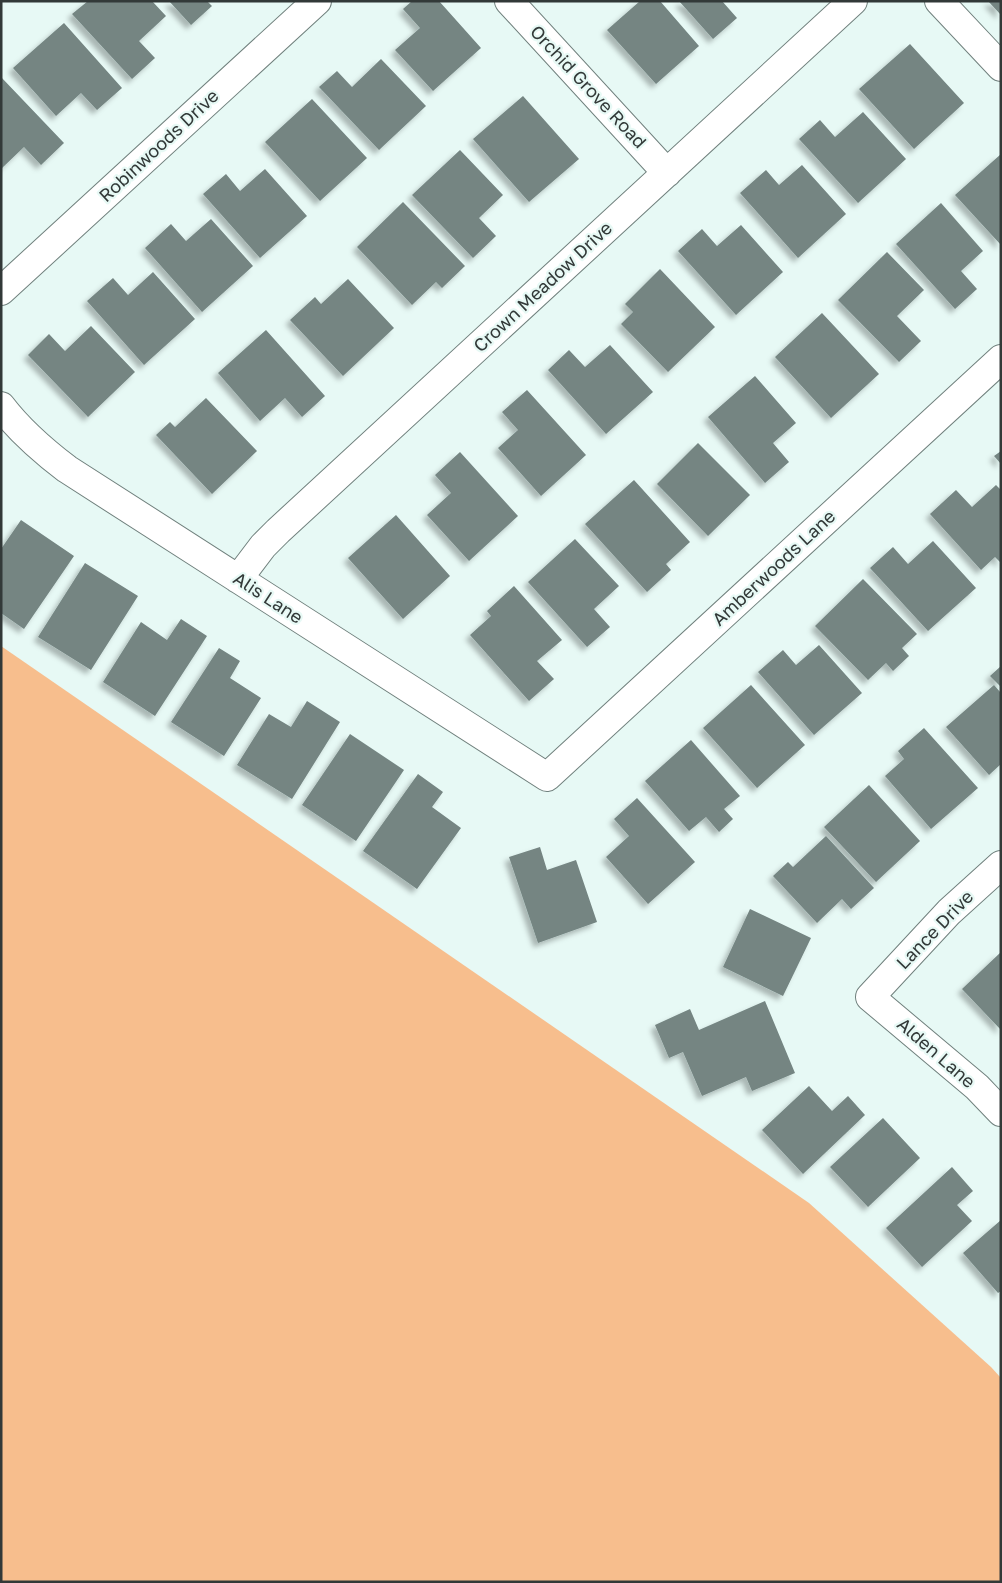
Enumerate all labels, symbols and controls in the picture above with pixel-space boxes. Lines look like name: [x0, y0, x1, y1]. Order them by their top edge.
street label: Orchid Grove Road: [526, 20, 651, 152]
street label: Robinwoods Drive: [94, 84, 223, 206]
street label: Crown Meadow Drive: [469, 216, 616, 356]
street label: Amberwoods Lane: [707, 505, 839, 630]
street label: Alis Lane: [230, 567, 307, 628]
street label: Lance Drive: [891, 885, 977, 973]
street label: Alden Lane: [893, 1012, 980, 1092]

